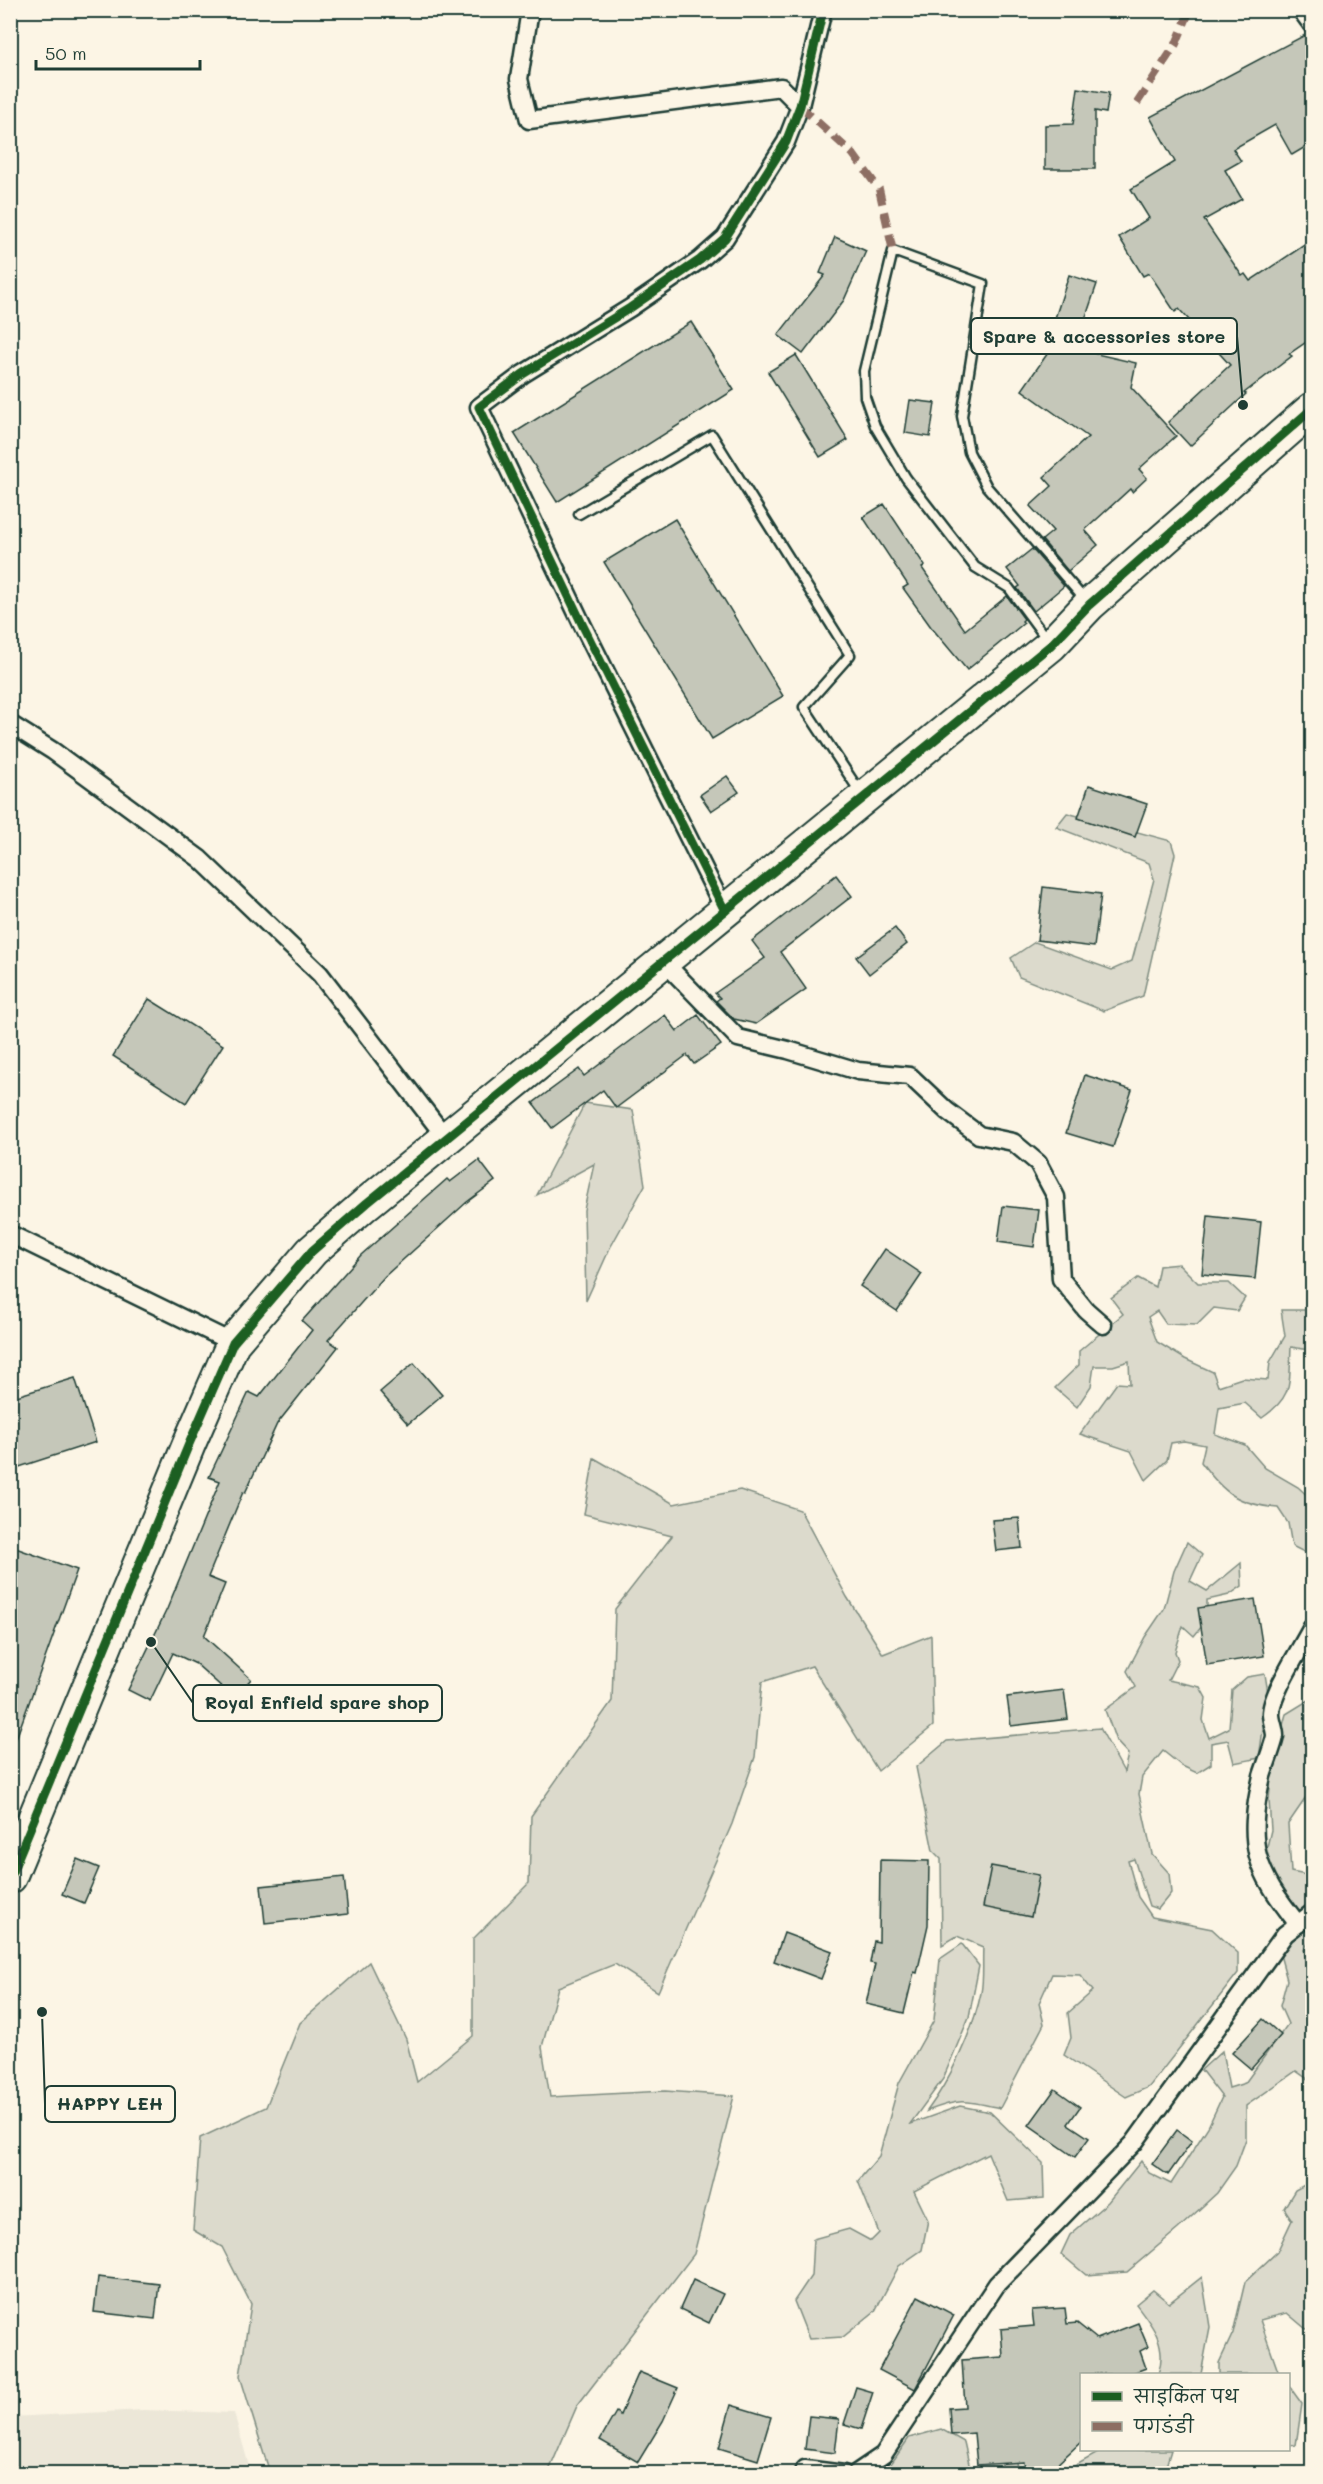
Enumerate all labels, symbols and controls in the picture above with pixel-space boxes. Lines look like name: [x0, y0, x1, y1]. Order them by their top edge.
scale bar: [36, 33, 200, 71]
text: 50 m: [45, 41, 87, 65]
callout: Spare & accessories store: [971, 318, 1237, 354]
text: Spare & accessories store: [983, 324, 1225, 348]
callout: Royal Enfield spare shop: [193, 1685, 442, 1721]
text: Royal Enfield spare shop: [205, 1690, 429, 1714]
callout: HAPPY LEH: [45, 2086, 175, 2122]
text: HAPPY LEH: [57, 2091, 163, 2115]
legend: [1080, 2373, 1290, 2451]
text: साइकिल पथ: [1133, 2383, 1240, 2408]
text: पगडंडी: [1133, 2413, 1194, 2438]

